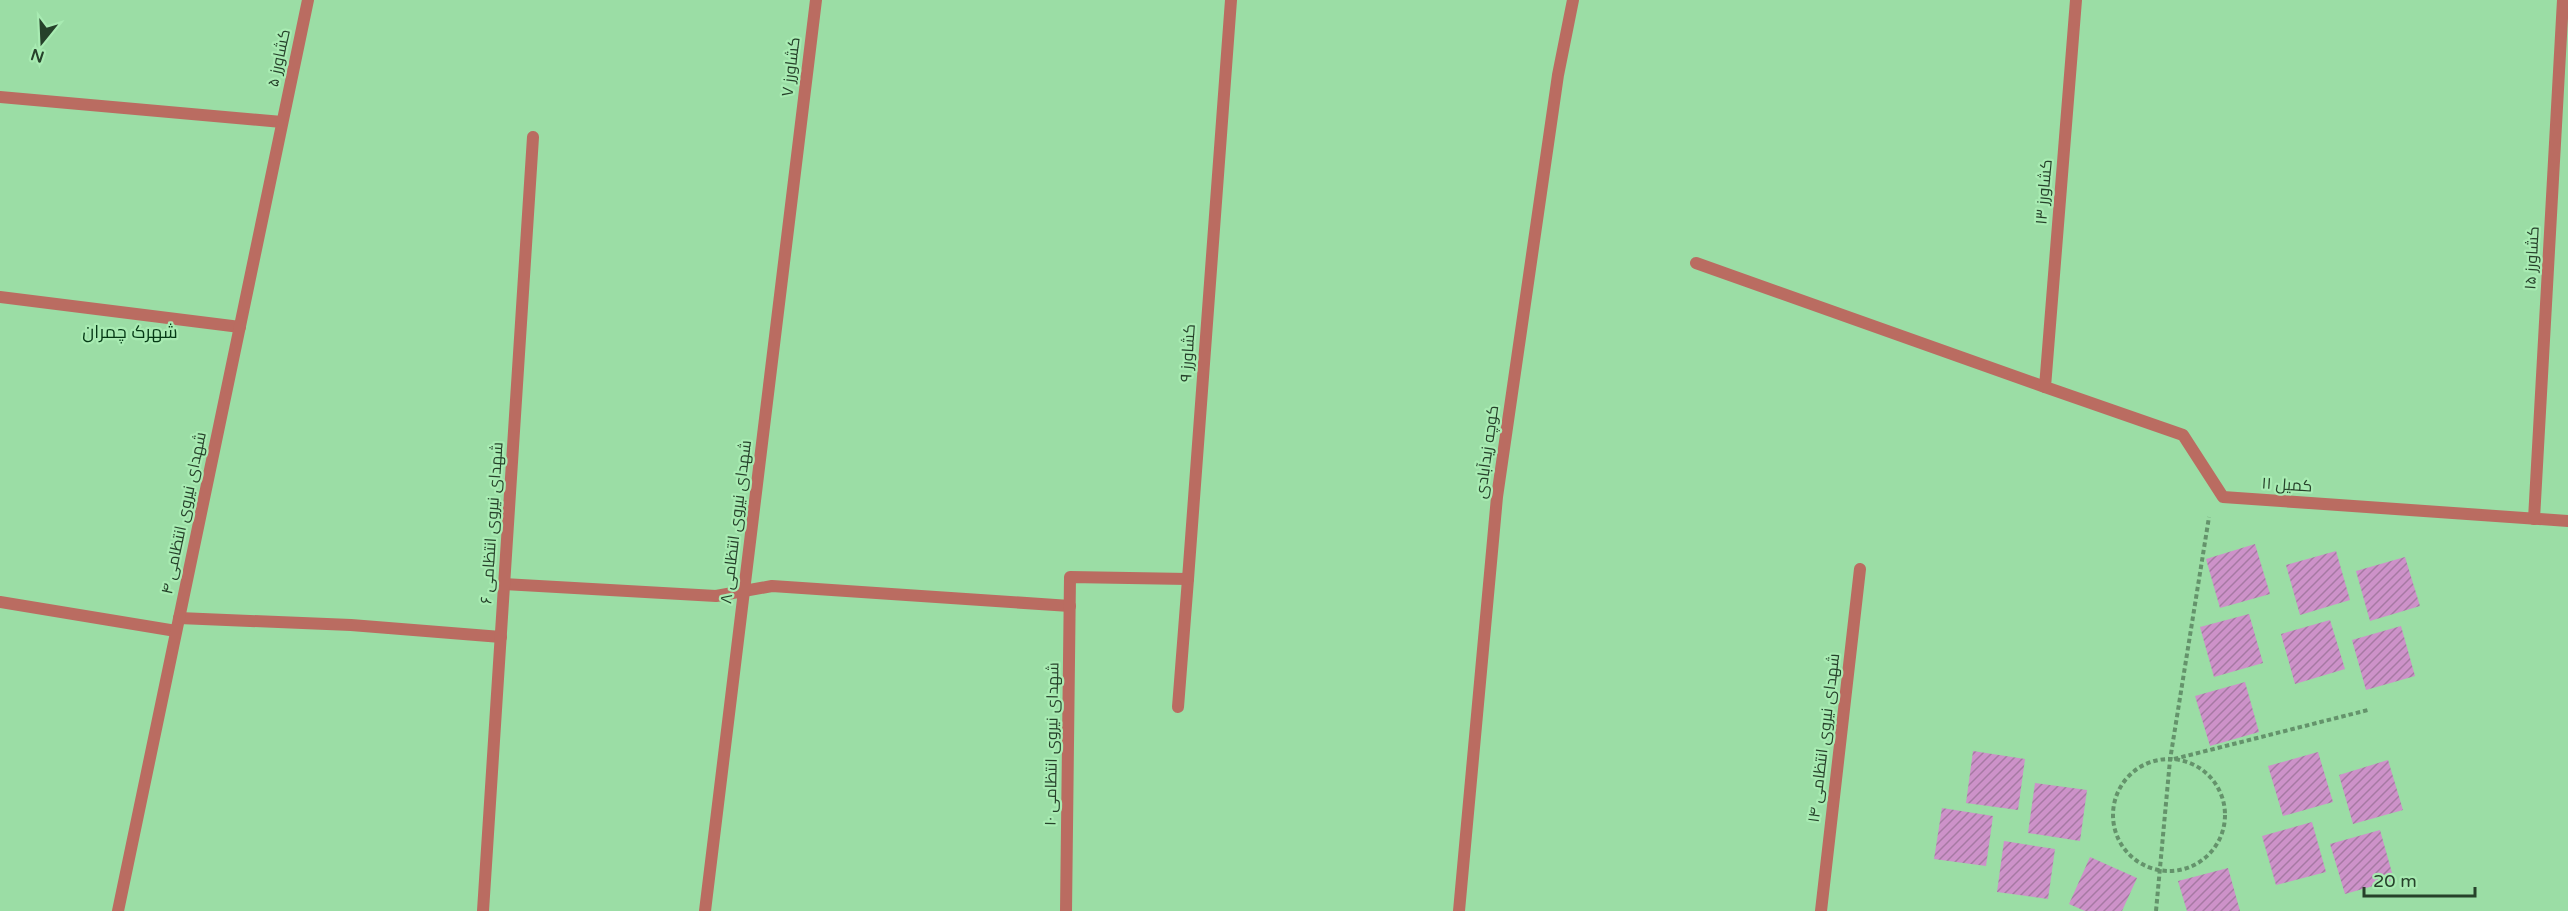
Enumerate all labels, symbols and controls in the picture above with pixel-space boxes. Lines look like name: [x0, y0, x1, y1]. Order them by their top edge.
north arrow: [12, 12, 72, 72]
street label: کشاورز ۵: [263, 27, 295, 89]
street label: کشاورز ۷: [777, 36, 805, 98]
text: N: [28, 44, 47, 67]
street label: کشاورز ۱۳: [2031, 158, 2057, 226]
street label: کشاورز ۱۵: [2520, 226, 2544, 290]
district label: شهرک چمران: [82, 321, 178, 344]
street label: کشاورز ۹: [1176, 323, 1200, 383]
street label: کوچه زیدآبادی: [1471, 404, 1504, 500]
street label: شهدای نیروی انتظامی ۴: [157, 430, 211, 596]
street label: شهدای نیروی انتظامی ۸: [716, 439, 756, 605]
street label: شهدای نیروی انتظامی ۶: [476, 441, 508, 605]
street label: کمیل ۱۱: [2261, 473, 2313, 497]
street label: شهدای نیروی انتظامی ۱۴: [1804, 652, 1844, 824]
street label: شهدای نیروی انتظامی ۱۰: [1041, 662, 1063, 826]
scale bar: [2364, 860, 2475, 898]
text: 20 m: [2373, 870, 2417, 892]

